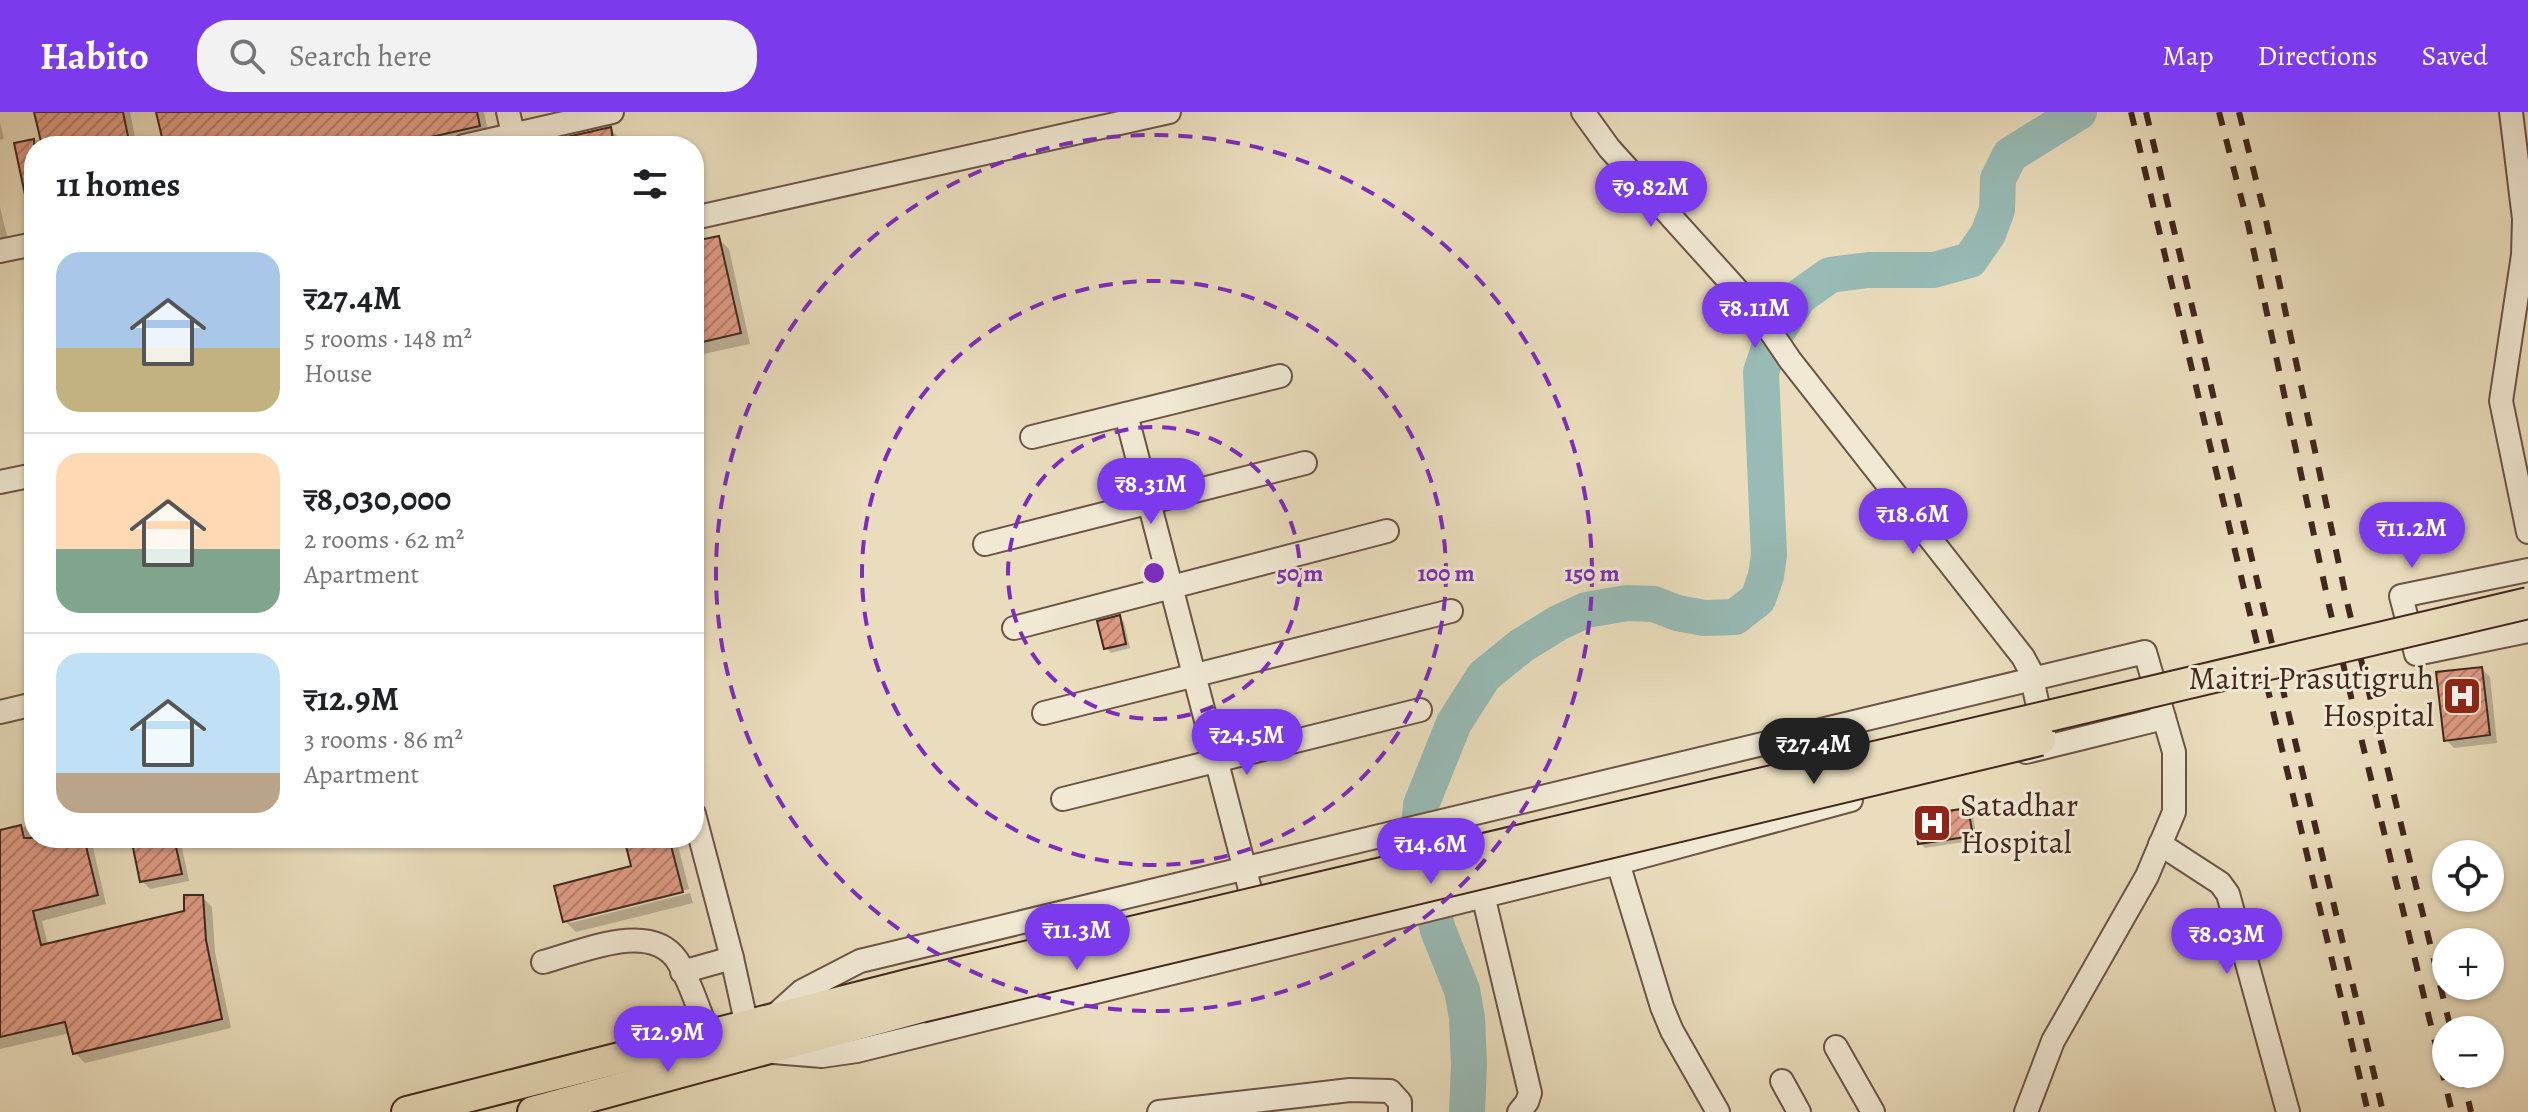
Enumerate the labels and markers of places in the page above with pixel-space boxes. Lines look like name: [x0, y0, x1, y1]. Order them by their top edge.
pin: ₹9.82M: [1586, 161, 1716, 229]
pin: ₹8.11M: [1690, 282, 1820, 350]
pin: ₹8.31M: [1086, 458, 1216, 526]
pin: ₹18.6M: [1848, 488, 1978, 556]
pin: ₹11.2M: [2347, 502, 2477, 570]
centre of rings: [1140, 559, 1168, 587]
place label: Maitri Prasutigruh Hospital: [2188, 656, 2434, 737]
hospital icon: Maitri Prasutigruh Hospital: [2441, 675, 2483, 717]
pin: ₹24.5M: [1182, 709, 1312, 777]
pin: ₹27.4M: [1749, 718, 1879, 786]
place label: Satadhar Hospital: [1960, 783, 2078, 864]
hospital icon: Satadhar Hospital: [1911, 802, 1953, 844]
pin: ₹14.6M: [1366, 818, 1496, 886]
pin: ₹11.3M: [1012, 904, 1142, 972]
pin: ₹8.03M: [2162, 908, 2292, 976]
pin: ₹12.9M: [603, 1006, 733, 1074]

